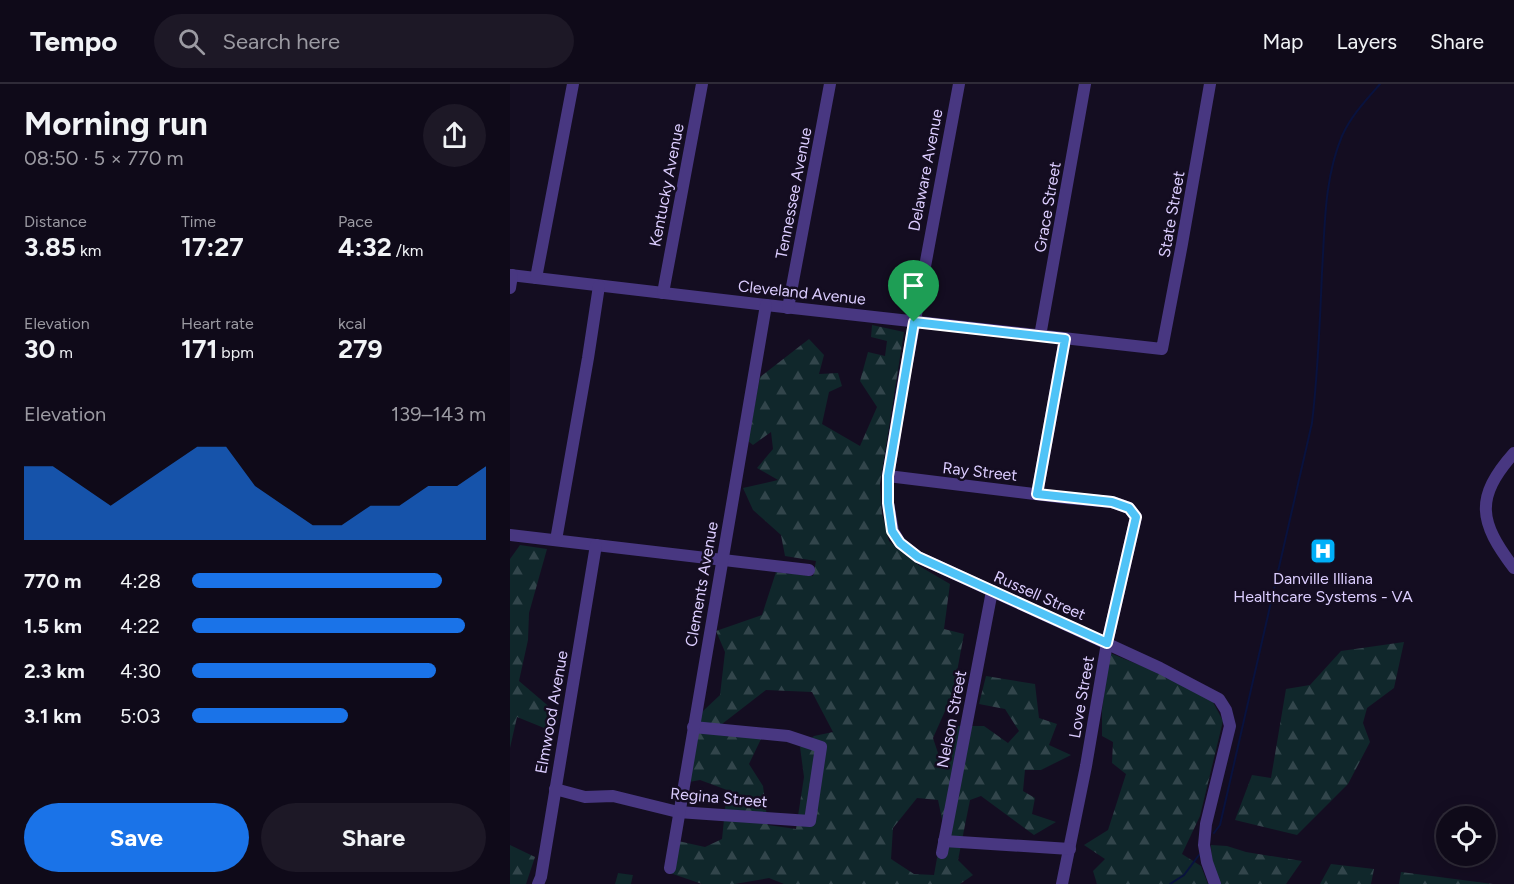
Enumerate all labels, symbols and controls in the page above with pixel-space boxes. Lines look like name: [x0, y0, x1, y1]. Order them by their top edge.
search box: [154, 14, 574, 68]
text: Tempo: [30, 24, 118, 58]
icon: search: [175, 25, 208, 58]
text: Search here: [223, 28, 340, 55]
text: Map: [1263, 29, 1303, 54]
text: Layers: [1336, 29, 1397, 54]
text: Share: [1430, 29, 1484, 54]
text: Morning run: [24, 104, 208, 143]
button: share: [423, 104, 486, 167]
street label: Delaware Avenue: [904, 107, 947, 233]
street label: Kentucky Avenue: [645, 122, 688, 248]
street label: Tennessee Avenue: [771, 125, 816, 260]
text: 08:50 · 5 × 770 m: [24, 146, 184, 170]
street label: Grace Street: [1030, 160, 1065, 254]
street label: State Street: [1155, 169, 1188, 259]
text: Distance: [24, 212, 87, 231]
text: Time: [181, 212, 216, 231]
text: Pace: [338, 212, 373, 231]
text: 3.85: [24, 231, 76, 263]
text: 17:27: [181, 231, 244, 263]
text: 4:32: [338, 231, 392, 263]
text: km: [76, 241, 101, 260]
text: /km: [392, 241, 423, 260]
pin: [888, 260, 939, 322]
icon: arrive: [897, 269, 930, 302]
street label: Cleveland Avenue: [737, 276, 867, 309]
text: Elevation: [24, 314, 90, 333]
text: Heart rate: [181, 314, 254, 333]
text: kcal: [338, 314, 366, 333]
text: 30: [24, 333, 55, 365]
text: 171: [181, 333, 217, 365]
text: 279: [338, 333, 383, 365]
text: m: [55, 343, 73, 362]
text: bpm: [217, 343, 254, 362]
text: Elevation: [24, 402, 106, 426]
text: 139–143 m: [391, 402, 486, 426]
street label: Ray Street: [942, 458, 1018, 485]
street label: Clements Avenue: [681, 520, 722, 648]
hospital icon: Danville Illiana Healthcare Systems - VA: [1308, 536, 1338, 566]
street label: Russell Street: [991, 567, 1089, 624]
text: 770 m: [24, 569, 81, 593]
text: 4:28: [120, 569, 161, 593]
place label: Danville Illiana Healthcare Systems - VA: [1233, 569, 1413, 606]
text: 1.5 km: [24, 614, 82, 638]
text: 4:22: [120, 614, 160, 638]
street label: Elmwood Avenue: [531, 649, 572, 775]
street label: Love Street: [1065, 655, 1098, 740]
text: 2.3 km: [24, 659, 85, 683]
text: 4:30: [120, 659, 161, 683]
street label: Nelson Street: [933, 669, 970, 770]
text: 3.1 km: [24, 704, 81, 728]
text: 5:03: [120, 704, 160, 728]
street label: Regina Street: [669, 784, 768, 811]
button: Save: [24, 803, 249, 872]
button: Share: [261, 803, 486, 872]
map controls: [1436, 806, 1496, 866]
button: locate: [1436, 806, 1496, 866]

